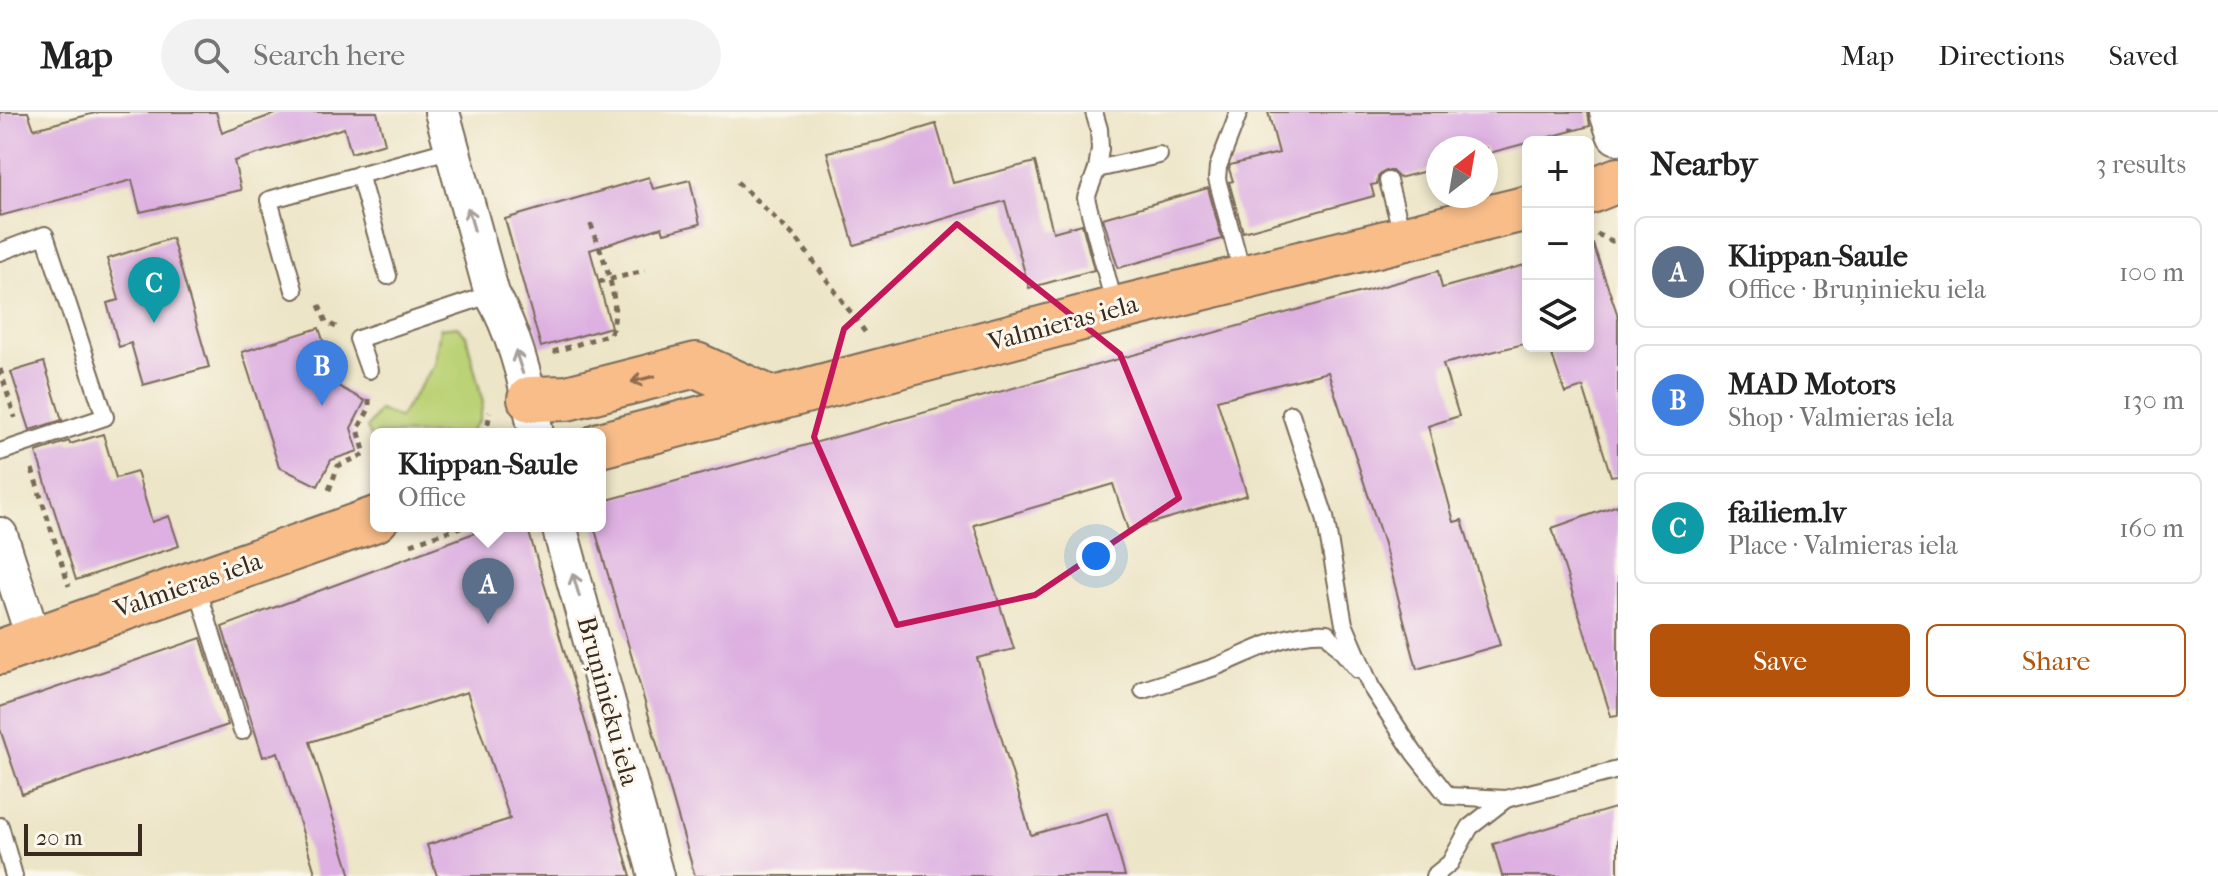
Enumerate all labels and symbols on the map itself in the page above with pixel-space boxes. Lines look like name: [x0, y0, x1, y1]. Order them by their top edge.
north arrow: [1426, 136, 1498, 208]
one-way arrow: [463, 206, 478, 232]
pin: C: [128, 257, 180, 323]
street label: Valmieras iela: [984, 288, 1142, 358]
pin: B: [296, 340, 348, 406]
one-way arrow: [511, 350, 526, 376]
one-way arrow: [630, 372, 656, 387]
your location: [1076, 536, 1116, 576]
street label: Valmieras iela: [109, 545, 267, 625]
pin: A: [462, 558, 514, 624]
one-way arrow: [568, 572, 583, 598]
street label: Bruņinieku iela: [571, 613, 646, 790]
scale bar: [24, 820, 142, 856]

